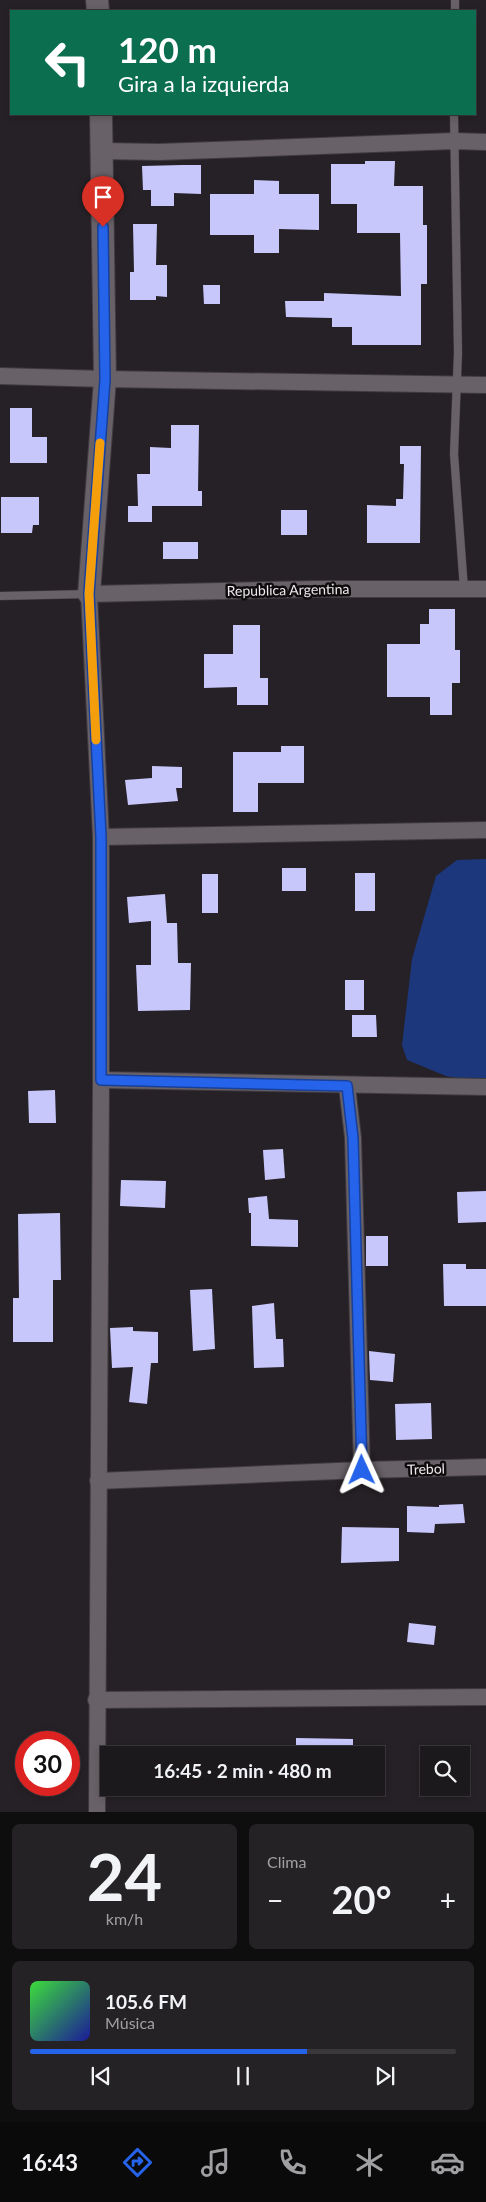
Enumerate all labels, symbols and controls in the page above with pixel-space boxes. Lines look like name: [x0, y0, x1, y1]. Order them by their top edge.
text: 120 m: [118, 28, 217, 70]
icon: left: [35, 30, 100, 95]
text: Gira a la izquierda: [118, 70, 289, 97]
pin: [82, 176, 124, 227]
icon: arrive: [89, 183, 117, 211]
street label: Republica Argentina: [227, 580, 350, 599]
position arrow: [335, 1443, 387, 1495]
street label: Trebol: [407, 1459, 445, 1478]
speed limit sign: 30: [15, 1731, 80, 1796]
map controls: [420, 1746, 470, 1796]
button: search: [420, 1746, 470, 1796]
text: 16:45 · 2 min · 480 m: [153, 1759, 332, 1782]
text: 24: [87, 1837, 162, 1915]
text: Clima: [267, 1852, 306, 1871]
text: 20°: [332, 1876, 391, 1922]
text: −: [267, 1883, 283, 1917]
text: +: [440, 1883, 456, 1917]
text: km/h: [106, 1909, 143, 1928]
text: 105.6 FM: [105, 1990, 187, 2013]
text: Música: [105, 2013, 155, 2032]
icon: previous: [87, 2062, 115, 2090]
icon: pause: [229, 2062, 257, 2090]
icon: next: [371, 2062, 399, 2090]
icon: directions: [120, 2145, 155, 2180]
icon: music: [198, 2145, 233, 2180]
icon: phone: [275, 2145, 310, 2180]
icon: climate: [352, 2145, 387, 2180]
icon: car: [430, 2145, 465, 2180]
text: 16:43: [21, 2149, 78, 2176]

